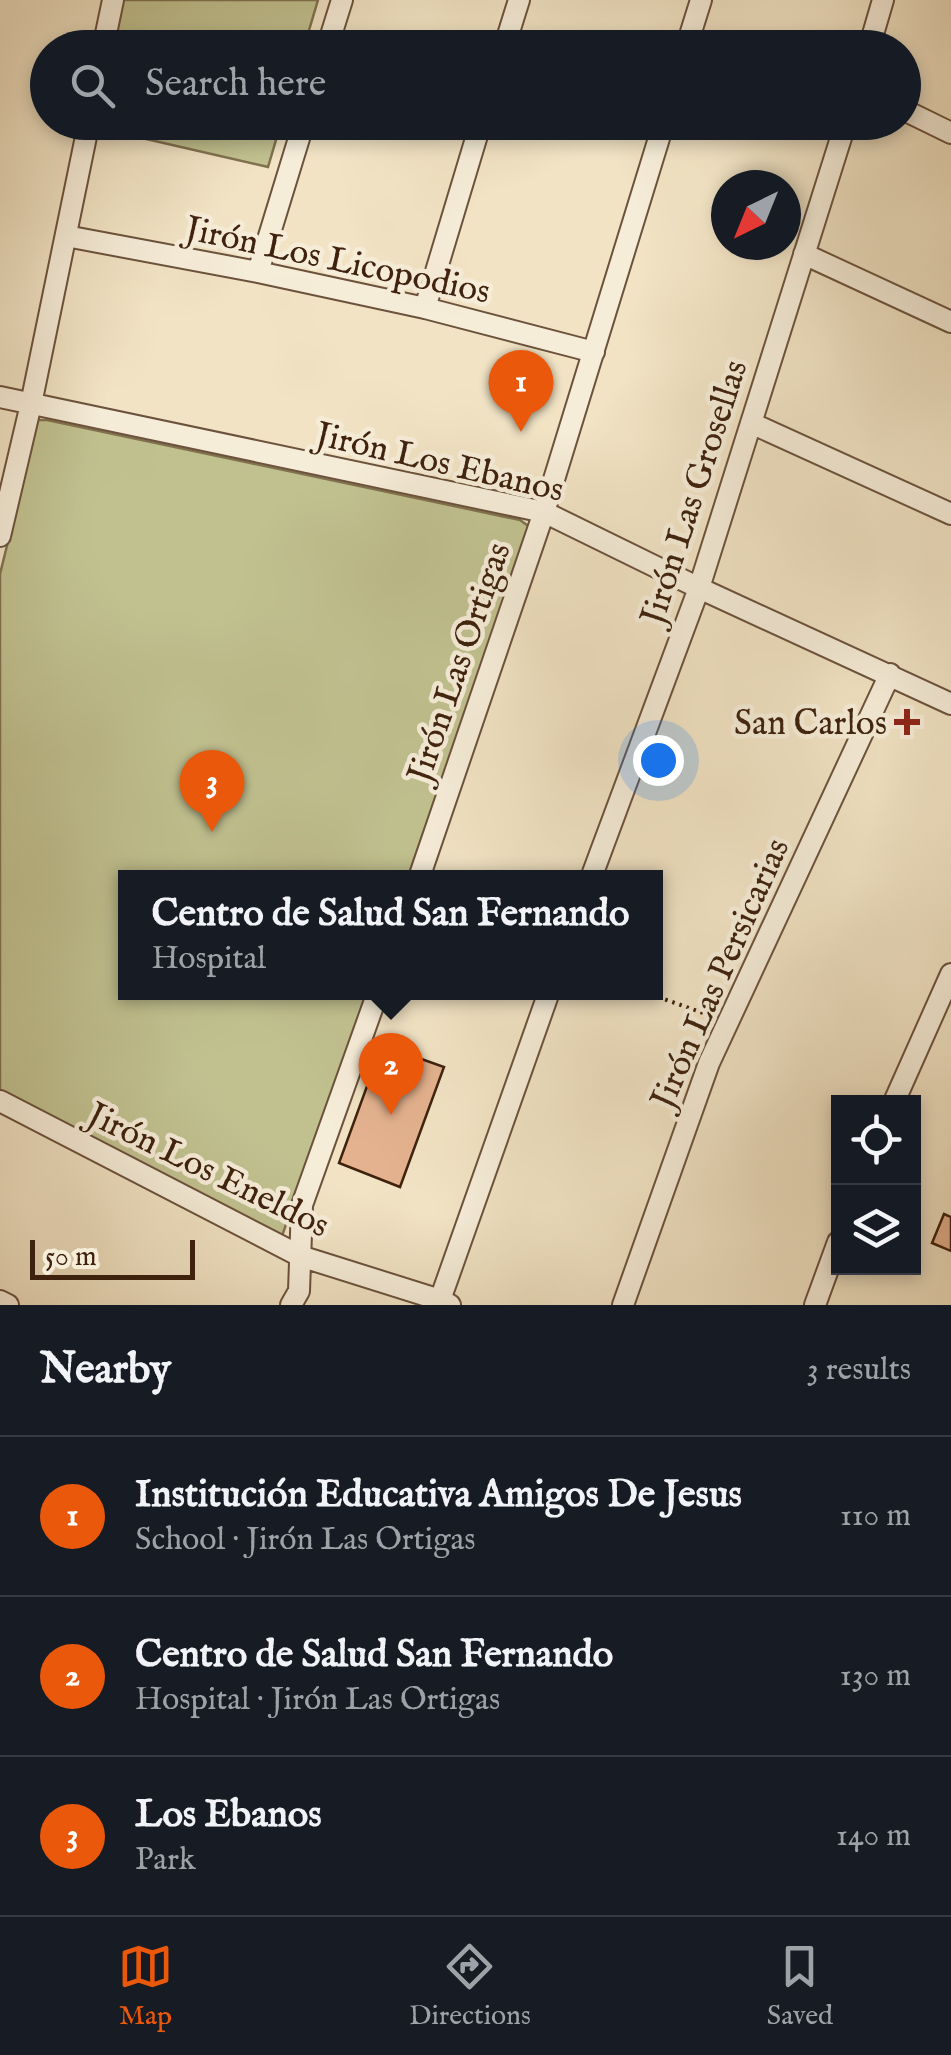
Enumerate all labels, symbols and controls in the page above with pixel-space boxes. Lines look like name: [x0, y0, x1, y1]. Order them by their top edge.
search box: [30, 30, 921, 140]
icon: search: [65, 58, 120, 113]
text: Search here: [145, 61, 326, 109]
north arrow: [711, 170, 801, 260]
street label: Jirón Los Licopodios: [177, 206, 494, 316]
pin: 1: [488, 350, 554, 432]
street label: Jirón Las Grosellas: [630, 355, 759, 635]
street label: Jirón Los Ebanos: [307, 412, 568, 514]
street label: Jirón Las Ortigas: [397, 537, 522, 793]
place label: San Carlos: [734, 702, 887, 747]
marker: San Carlos: [896, 711, 918, 733]
your location: [633, 735, 684, 786]
pin: 3: [180, 750, 244, 832]
street label: Jirón Las Persicarias: [640, 832, 801, 1120]
popup: [118, 870, 663, 1000]
text: Centro de Salud San Fernando: [151, 891, 630, 939]
text: Hospital: [151, 939, 266, 980]
pin: 2: [358, 1032, 424, 1115]
street label: Jirón Los Eneldos: [76, 1092, 336, 1249]
map controls: [831, 1095, 921, 1275]
button: locate: [831, 1095, 921, 1185]
button: layers: [831, 1185, 921, 1275]
scale bar: [30, 1235, 195, 1280]
text: 50 m: [45, 1240, 97, 1275]
text: Nearby: [40, 1344, 171, 1397]
text: 3 results: [807, 1350, 911, 1391]
text: Institución Educativa Amigos De Jesus: [135, 1472, 742, 1520]
text: 1: [67, 1496, 78, 1537]
text: 110 m: [840, 1496, 911, 1537]
text: School · Jirón Las Ortigas: [135, 1520, 476, 1561]
text: Centro de Salud San Fernando: [135, 1632, 613, 1680]
text: 2: [65, 1656, 80, 1697]
text: 130 m: [840, 1656, 911, 1697]
text: Hospital · Jirón Las Ortigas: [135, 1680, 500, 1721]
text: Los Ebanos: [135, 1792, 322, 1840]
text: 3: [67, 1816, 78, 1857]
text: 140 m: [836, 1816, 911, 1857]
text: Park: [135, 1840, 196, 1881]
tab: Map: [118, 1939, 173, 2034]
tab: Directions: [409, 1939, 531, 2034]
tab: Saved: [767, 1939, 833, 2034]

